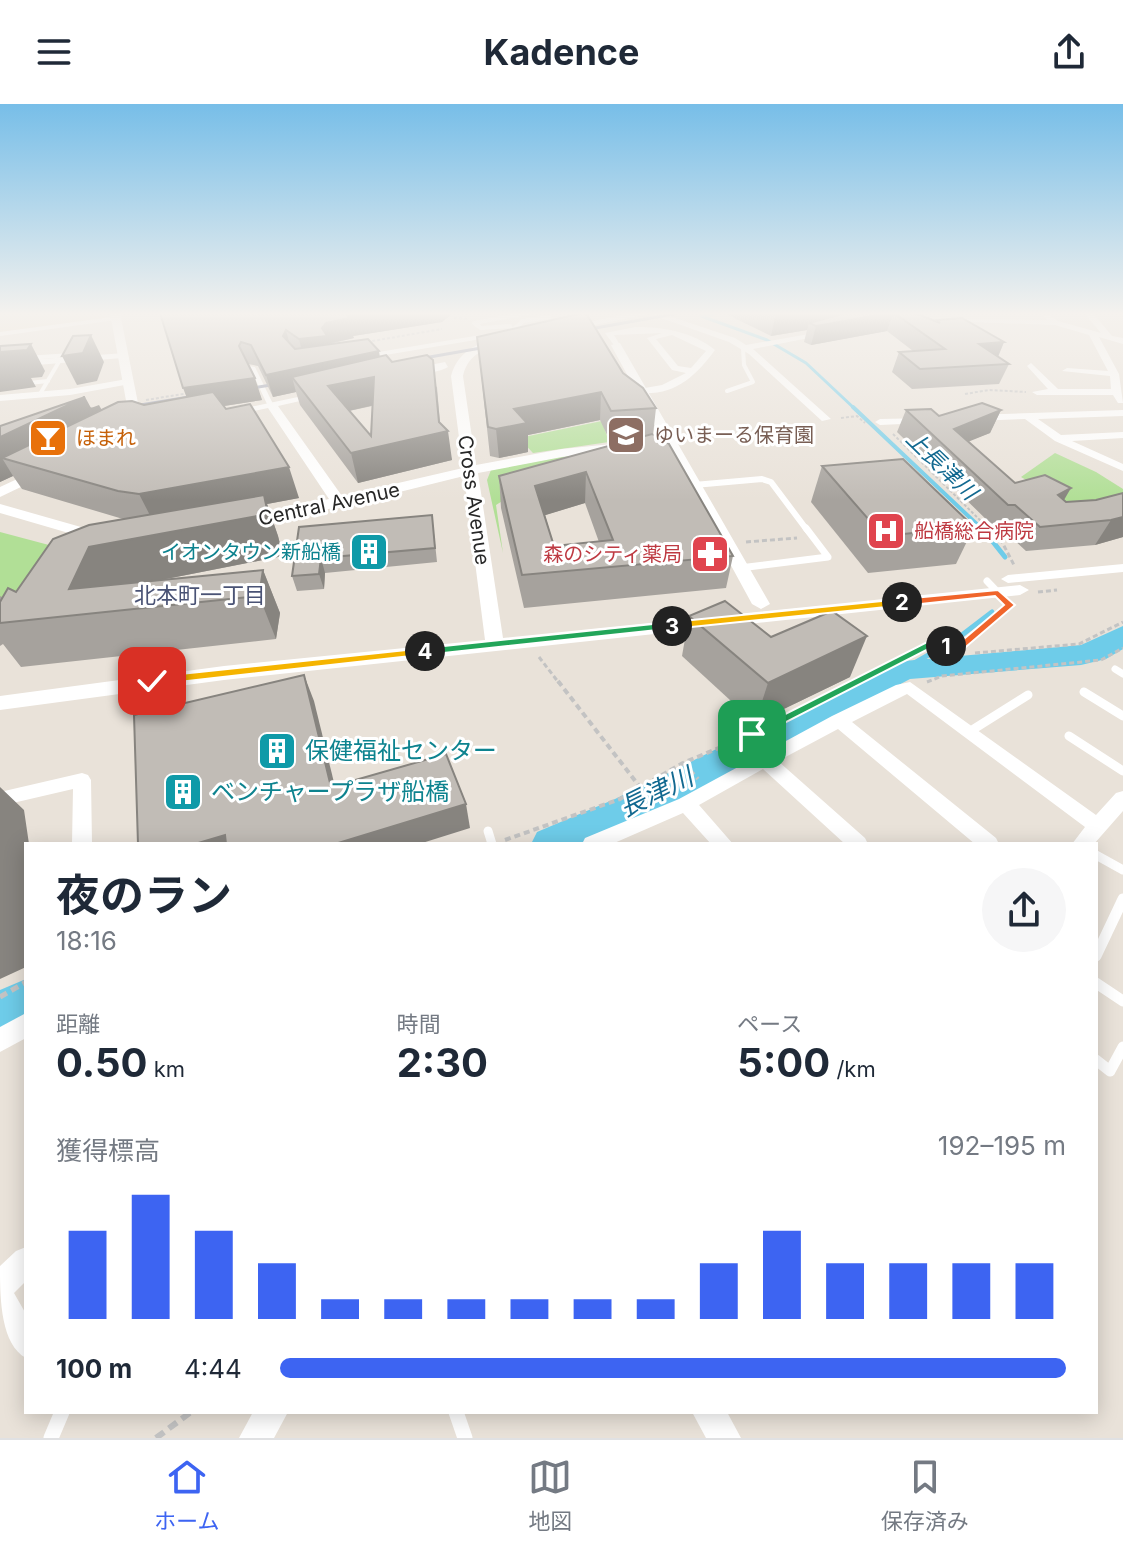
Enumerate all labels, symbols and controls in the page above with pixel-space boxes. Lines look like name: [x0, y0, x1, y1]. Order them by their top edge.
icon: menu: [32, 30, 76, 74]
text: Kadence: [484, 30, 639, 74]
icon: share: [1047, 30, 1091, 74]
school or university icon: ゆいまーる保育園: [605, 414, 647, 456]
bar icon: ほまれ: [27, 417, 69, 459]
place label: ゆいまーる保育園: [654, 423, 814, 447]
water label: 上長津川: [901, 425, 984, 506]
place label: ほまれ: [76, 426, 136, 450]
street label: Cross Avenue: [453, 434, 495, 566]
street label: Central Avenue: [256, 477, 402, 531]
hospital icon: 船橋総合病院: [865, 510, 907, 552]
place label: 船橋総合病院: [914, 519, 1034, 543]
building icon: イオンタウン新船橋: [348, 531, 390, 573]
pharmacy icon: 森のシティ薬局: [689, 533, 731, 575]
place label: イオンタウン新船橋: [161, 540, 341, 564]
place label: 森のシティ薬局: [543, 542, 682, 566]
district label: 北本町一丁目: [134, 582, 266, 608]
pin: 2: [882, 582, 922, 622]
text: 2: [895, 589, 909, 615]
pin: 3: [652, 606, 692, 646]
text: 3: [665, 613, 679, 639]
pin: 1: [926, 626, 966, 666]
pin: 4: [405, 631, 445, 671]
text: 1: [941, 633, 951, 659]
text: 4: [418, 638, 432, 664]
pin: [118, 647, 186, 715]
icon: check: [130, 659, 174, 703]
pin: [718, 700, 786, 768]
icon: arrive: [730, 712, 774, 756]
building icon: 保健福祉センター: [256, 730, 298, 772]
place label: 保健福祉センター: [305, 736, 497, 765]
water label: 長津川: [614, 759, 700, 823]
building icon: ベンチャープラザ船橋: [162, 771, 204, 813]
place label: ベンチャープラザ船橋: [211, 777, 449, 806]
text: 夜のラン: [56, 868, 232, 922]
button: share: [982, 868, 1066, 952]
text: 18:16: [56, 925, 117, 956]
text: 距離: [56, 1011, 100, 1037]
text: 時間: [397, 1011, 441, 1037]
text: ペース: [737, 1011, 802, 1037]
text: 0.50: [56, 1038, 147, 1087]
text: 2:30: [397, 1038, 488, 1087]
text: 5:00: [737, 1038, 830, 1087]
text: km: [147, 1056, 185, 1082]
text: /km: [830, 1056, 876, 1082]
text: 192–195 m: [938, 1130, 1066, 1161]
text: 獲得標高: [56, 1135, 160, 1166]
text: 100 m: [56, 1353, 132, 1384]
text: 4:44: [184, 1353, 242, 1384]
tab: ホーム: [154, 1455, 220, 1535]
tab: 地図: [528, 1455, 572, 1535]
tab: 保存済み: [881, 1455, 969, 1535]

